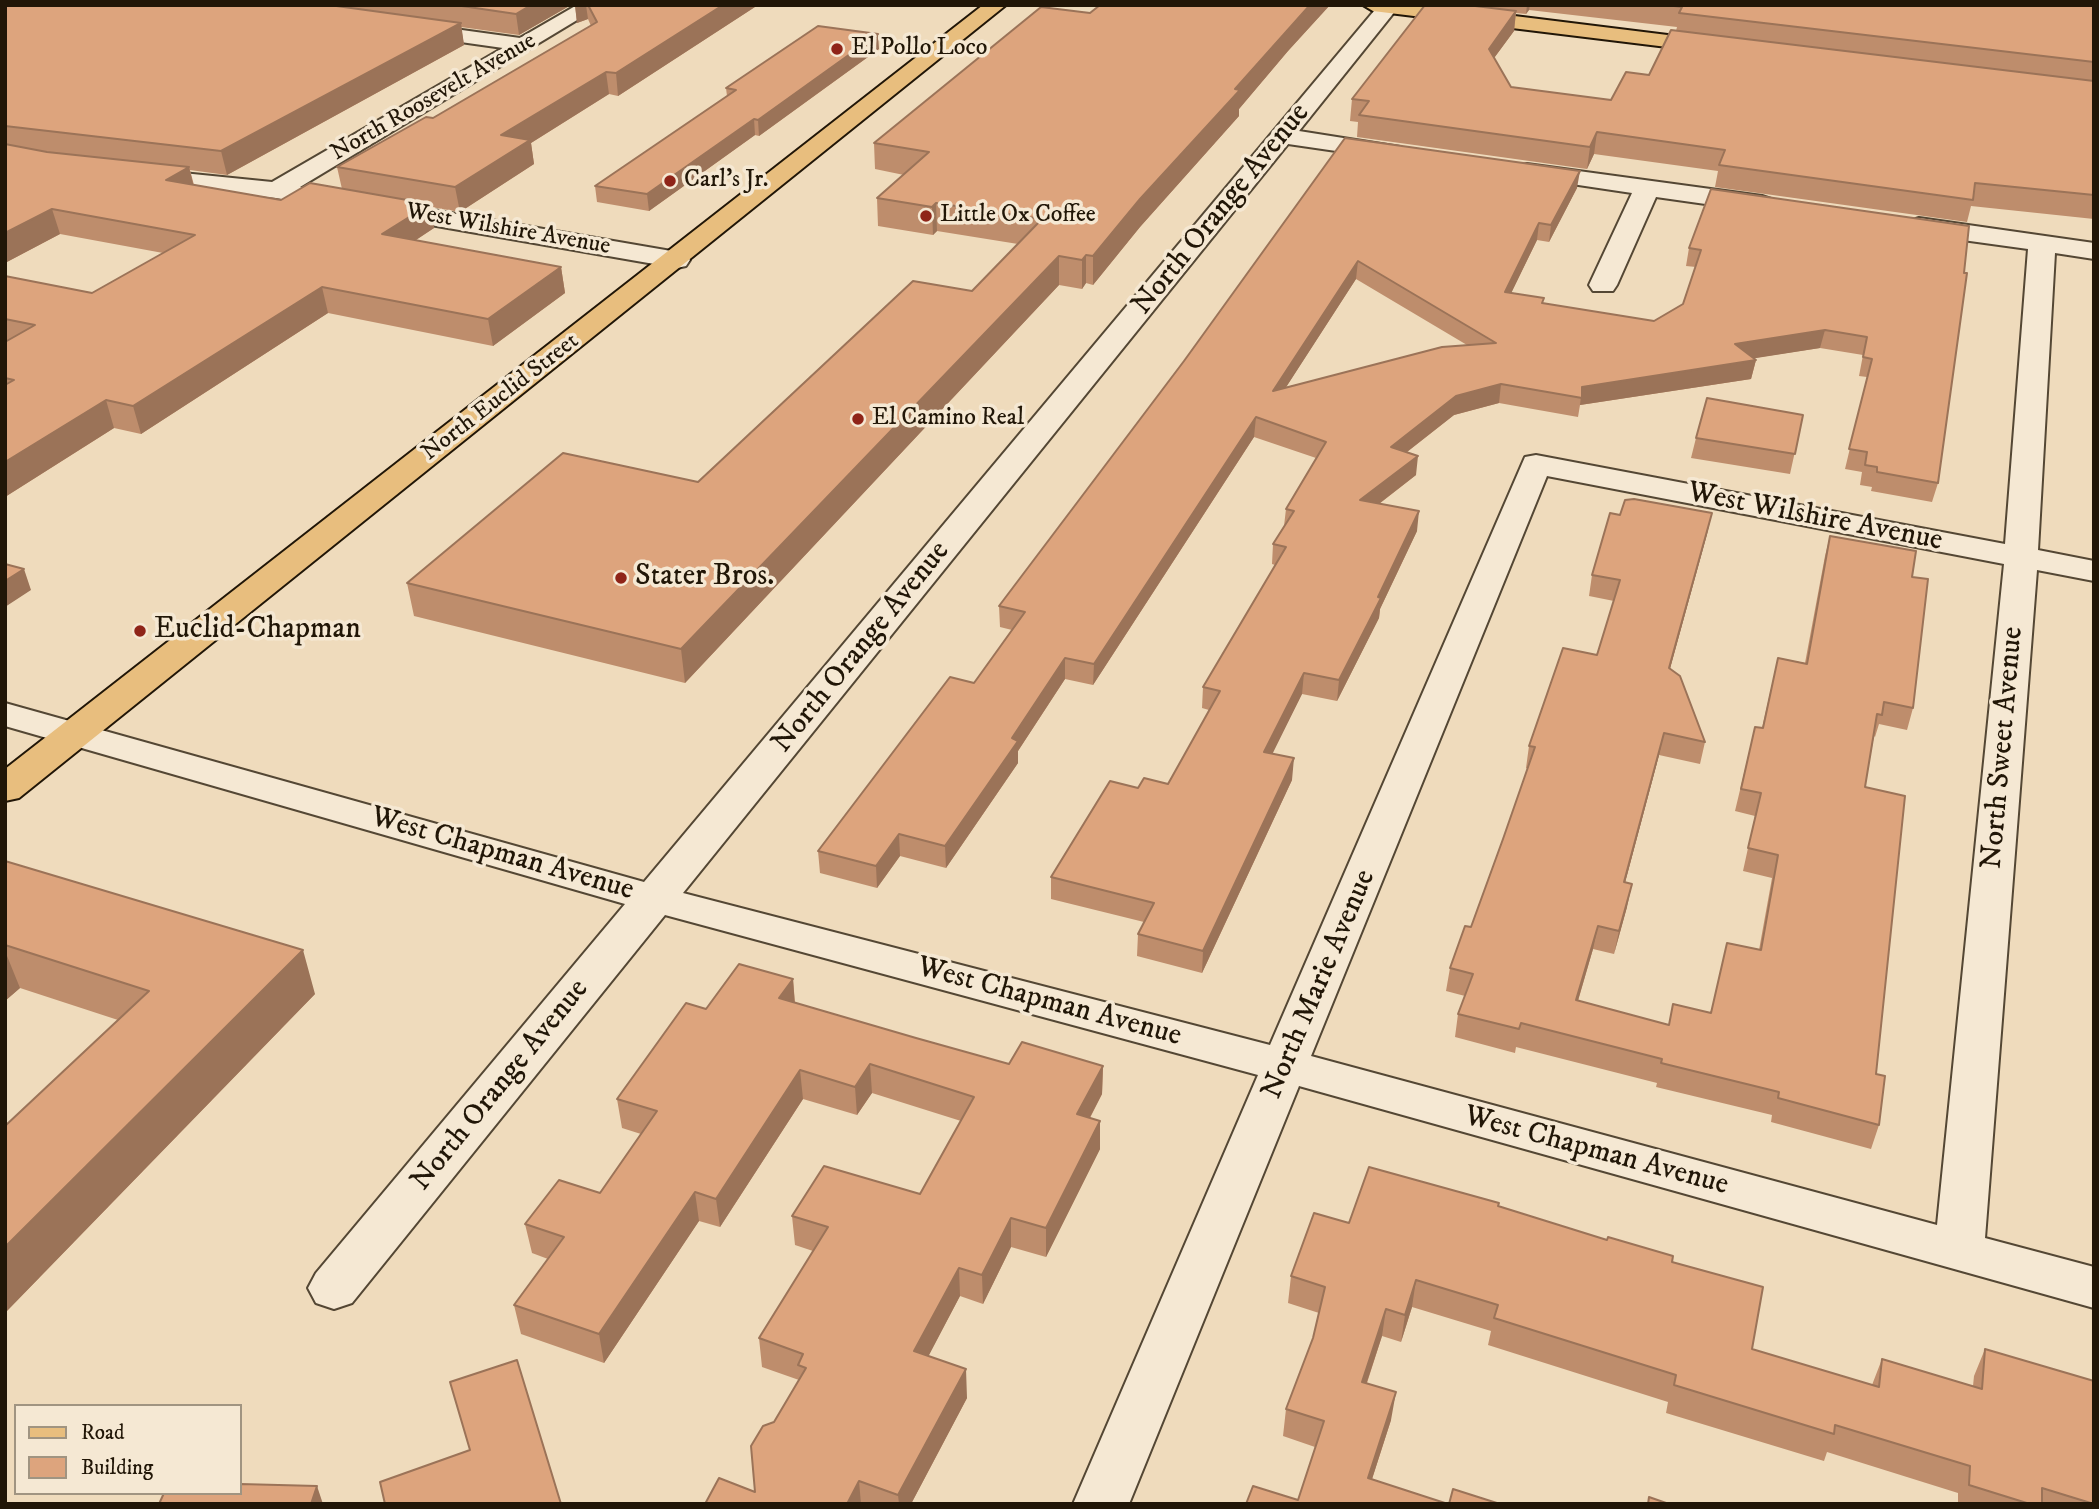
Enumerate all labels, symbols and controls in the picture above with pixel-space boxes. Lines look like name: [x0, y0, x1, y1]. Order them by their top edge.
street label: North Roosevelt Avenue: [326, 28, 542, 168]
place label: El Pollo Loco: [851, 35, 988, 63]
marker: El Pollo Loco: [829, 41, 845, 57]
street label: North Orange Avenue: [1126, 97, 1318, 323]
place label: Carl's Jr.: [684, 167, 768, 195]
marker: Carl's Jr.: [662, 173, 678, 189]
street label: West Wilshire Avenue: [404, 198, 612, 262]
place label: Little Ox Coffee: [940, 202, 1096, 230]
marker: Little Ox Coffee: [918, 208, 934, 224]
street label: North Euclid Street: [417, 328, 585, 468]
place label: El Camino Real: [872, 405, 1024, 433]
marker: El Camino Real: [850, 411, 866, 427]
street label: West Wilshire Avenue: [1685, 476, 1945, 560]
street label: North Orange Avenue: [766, 535, 958, 761]
place label: Stater Bros.: [635, 560, 774, 596]
marker: Stater Bros.: [613, 570, 629, 586]
place label: Euclid-Chapman: [154, 613, 361, 649]
marker: Euclid-Chapman: [132, 623, 148, 639]
street label: North Sweet Avenue: [1975, 625, 2033, 871]
street label: West Chapman Avenue: [366, 800, 638, 910]
street label: North Marie Avenue: [1255, 865, 1385, 1105]
street label: West Chapman Avenue: [913, 950, 1185, 1056]
street label: North Orange Avenue: [405, 973, 597, 1199]
street label: West Chapman Avenue: [1460, 1099, 1732, 1205]
legend: [14, 1404, 242, 1495]
text: Road: [81, 1420, 125, 1446]
text: Building: [81, 1455, 153, 1481]

